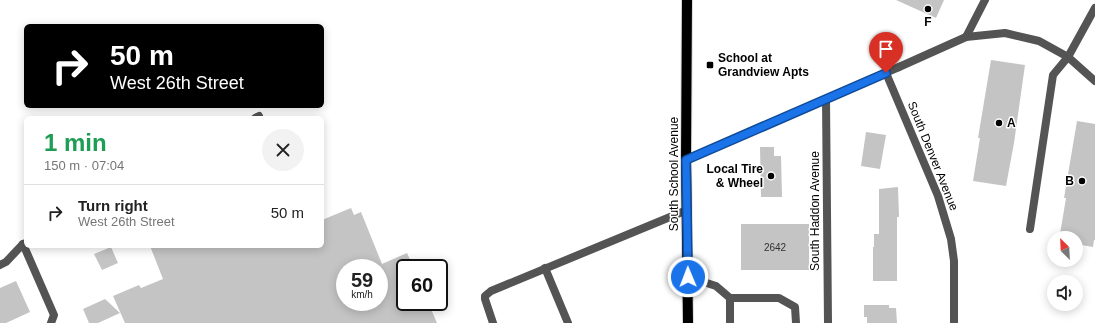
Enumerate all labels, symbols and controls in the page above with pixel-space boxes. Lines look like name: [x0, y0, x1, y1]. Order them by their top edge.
marker: F: [923, 4, 933, 14]
place label: F: [924, 15, 932, 29]
pin: [869, 32, 903, 73]
icon: arrive: [875, 38, 897, 60]
icon: right: [44, 40, 96, 92]
text: 50 m: [110, 40, 174, 71]
place label: School at Grandview Apts: [718, 51, 809, 79]
marker: School at Grandview Apts: [705, 60, 715, 70]
text: West 26th Street: [110, 73, 244, 93]
street label: South Denver Avenue: [905, 99, 961, 213]
street label: South School Avenue: [667, 116, 681, 231]
place label: A: [1007, 116, 1016, 130]
marker: A: [994, 118, 1004, 128]
text: 1 min: [44, 129, 107, 156]
button: close: [262, 129, 304, 171]
street label: South Haddon Avenue: [808, 151, 822, 271]
text: 150 m · 07:04: [44, 158, 124, 173]
place label: Local Tire & Wheel: [707, 162, 763, 190]
marker: Local Tire & Wheel: [766, 171, 776, 181]
place label: B: [1065, 174, 1074, 188]
marker: B: [1077, 176, 1087, 186]
text: Turn right: [78, 197, 148, 214]
icon: right: [44, 202, 66, 224]
text: 50 m: [271, 204, 304, 221]
text: West 26th Street: [78, 214, 175, 229]
north arrow: [1047, 231, 1083, 267]
map controls: [1047, 231, 1083, 311]
house number: 2642: [764, 242, 787, 253]
position arrow: [667, 256, 709, 298]
speed limit sign: 60: [396, 259, 448, 311]
text: 59: [351, 269, 373, 291]
button: sound: [1047, 275, 1083, 311]
text: km/h: [351, 289, 373, 300]

